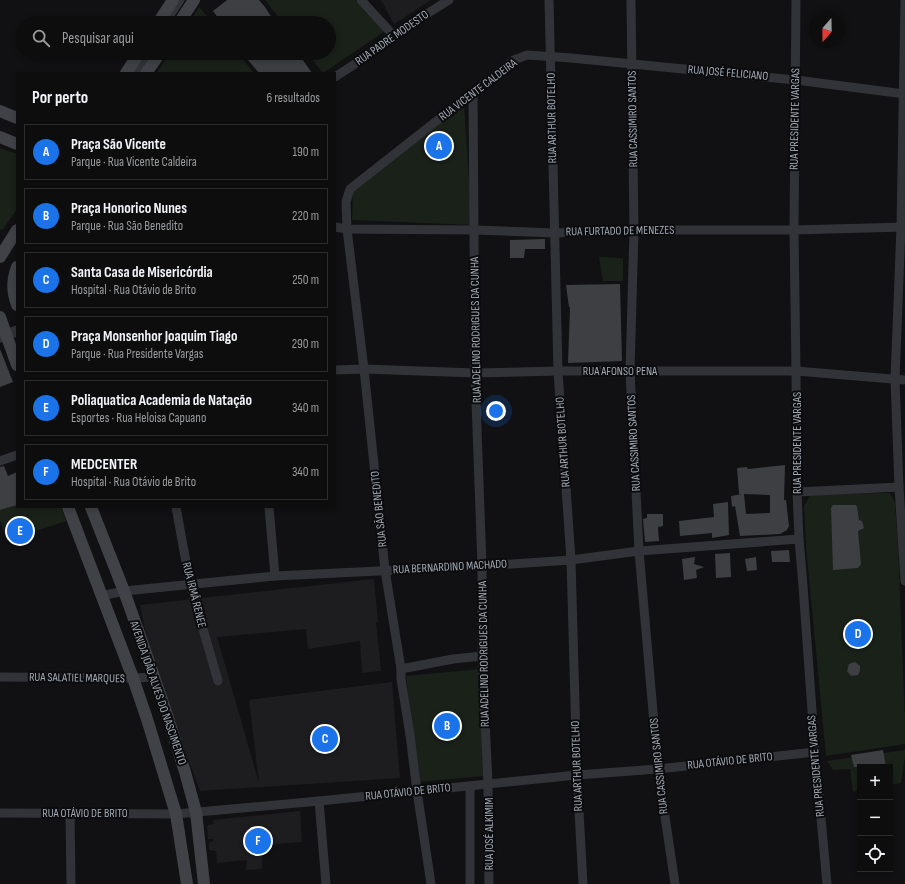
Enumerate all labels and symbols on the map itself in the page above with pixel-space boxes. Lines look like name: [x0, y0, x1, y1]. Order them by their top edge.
street label: RUA PADRE MODESTO: [352, 7, 432, 69]
north arrow: [809, 12, 845, 48]
street label: RUA VICENTE CALDEIRA: [436, 55, 521, 124]
street label: RUA JOSÉ FELICIANO: [687, 62, 769, 84]
street label: RUA PRESIDENTE VARGAS: [787, 68, 803, 170]
street label: RUA CASSIMIRO SANTOS: [625, 71, 641, 167]
street label: RUA ARTHUR BOTELHO: [544, 73, 560, 163]
pin: A: [426, 131, 452, 161]
street label: RUA FURTADO DE MENEZES: [566, 223, 674, 239]
street label: RUA ADELINO RODRIGUES DA CUNHA: [467, 256, 485, 403]
street label: RUA AFONSO PENA: [583, 364, 658, 379]
street label: RUA PRESIDENTE VARGAS: [790, 392, 805, 494]
street label: RUA CASSIMIRO SANTOS: [624, 394, 644, 492]
street label: RUA ARTHUR BOTELHO: [552, 396, 574, 488]
your location: [486, 401, 506, 421]
street label: RUA SÃO BENEDITO: [368, 470, 390, 548]
pin: E: [7, 516, 33, 546]
street label: RUA BERNARDINO MACHADO: [393, 557, 508, 577]
street label: RUA IRMÃ RENEE: [179, 561, 209, 629]
street label: RUA ADELINO RODRIGUES DA CUNHA: [475, 580, 493, 727]
street label: AVENIDA JOÃO ALVES DO NASCIMENTO: [126, 618, 190, 767]
pin: D: [845, 619, 871, 649]
street label: RUA SALATIEL MARQUES: [29, 670, 125, 686]
pin: B: [434, 711, 460, 741]
street label: RUA PRESIDENTE VARGAS: [804, 714, 828, 818]
street label: RUA CASSIMIRO SANTOS: [646, 717, 672, 815]
street label: RUA ARTHUR BOTELHO: [568, 720, 586, 812]
pin: C: [312, 724, 338, 754]
street label: RUA OTÁVIO DE BRITO: [687, 749, 773, 773]
street label: RUA OTÁVIO DE BRITO: [365, 780, 451, 804]
street label: RUA JOSÉ ALKIMIM: [482, 798, 497, 870]
street label: RUA OTÁVIO DE BRITO: [42, 806, 128, 821]
pin: F: [245, 826, 271, 856]

